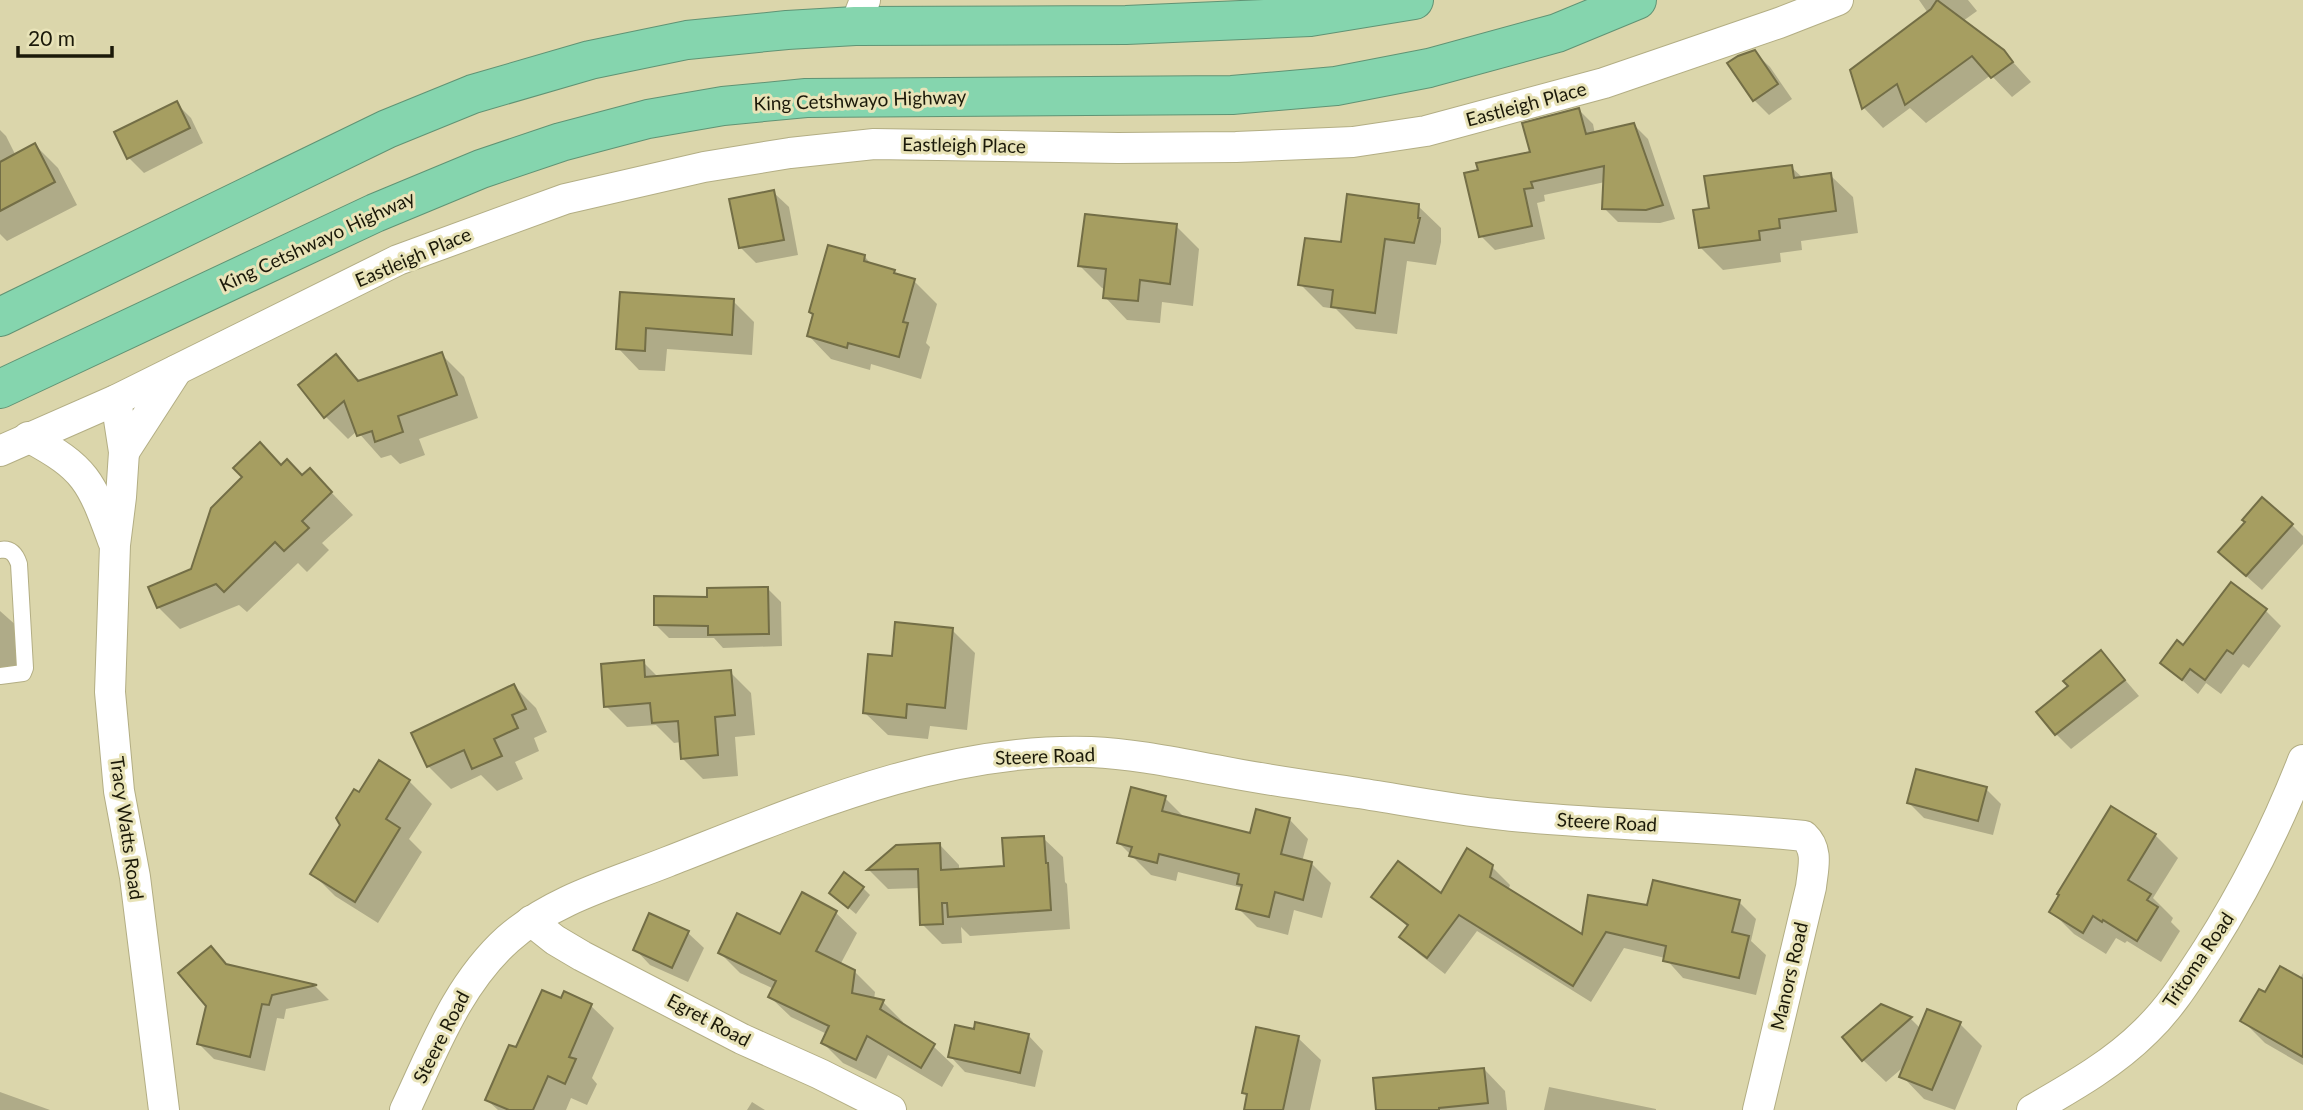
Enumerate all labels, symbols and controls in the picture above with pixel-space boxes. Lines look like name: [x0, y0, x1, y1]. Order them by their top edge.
scale bar: [18, 14, 112, 58]
text: 20 m: [28, 25, 75, 50]
street label: Eastleigh Place: [1463, 76, 1589, 131]
street label: King Cetshwayo Highway: [753, 84, 967, 115]
street label: Eastleigh Place: [902, 132, 1026, 157]
street label: King Cetshwayo Highway: [215, 185, 418, 296]
street label: Eastleigh Place: [351, 222, 474, 291]
street label: Steere Road: [994, 742, 1095, 769]
street label: Tracy Watts Road: [106, 755, 149, 901]
street label: Steere Road: [1556, 807, 1658, 836]
street label: Tritoma Road: [2157, 908, 2238, 1012]
street label: Manors Road: [1765, 920, 1812, 1032]
street label: Steere Road: [408, 987, 474, 1087]
street label: Egret Road: [664, 988, 755, 1051]

